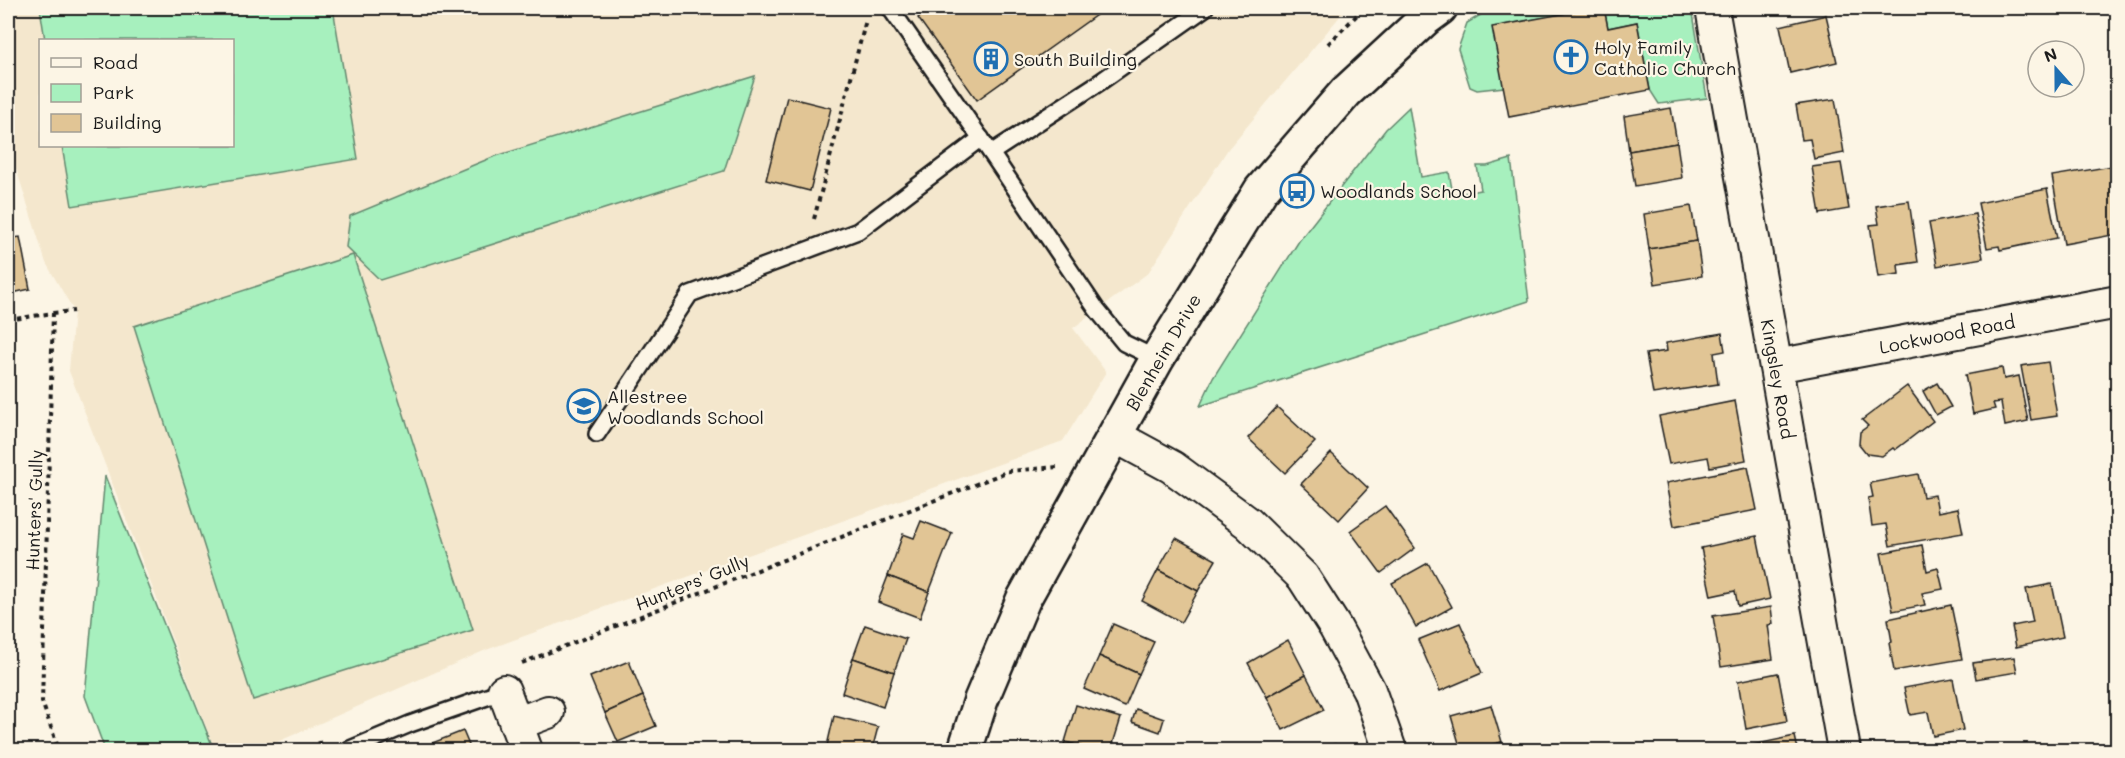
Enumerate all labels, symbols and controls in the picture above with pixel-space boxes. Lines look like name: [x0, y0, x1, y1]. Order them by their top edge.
place label: Holy Family Catholic Church: [1594, 35, 1736, 80]
legend: [39, 39, 234, 147]
church icon: Holy Family Catholic Church: [1553, 39, 1589, 75]
north arrow: [2026, 39, 2086, 99]
building icon: South Building: [973, 41, 1009, 77]
text: N: [2041, 43, 2060, 67]
place label: South Building: [1014, 47, 1137, 71]
text: Road: [93, 50, 138, 74]
text: Park: [93, 80, 134, 104]
text: Building: [93, 110, 161, 134]
bus stop icon: Woodlands School: [1279, 173, 1315, 209]
place label: Woodlands School: [1320, 179, 1477, 203]
street label: Blenheim Drive: [1120, 289, 1206, 415]
street label: Lockwood Road: [1877, 309, 2017, 359]
street label: Kingsley Road: [1756, 317, 1800, 441]
place label: Allestree Woodlands School: [607, 384, 764, 429]
school or university icon: Allestree Woodlands School: [566, 388, 602, 424]
street label: Hunters' Gully: [20, 449, 48, 571]
street label: Hunters' Gully: [631, 548, 753, 616]

